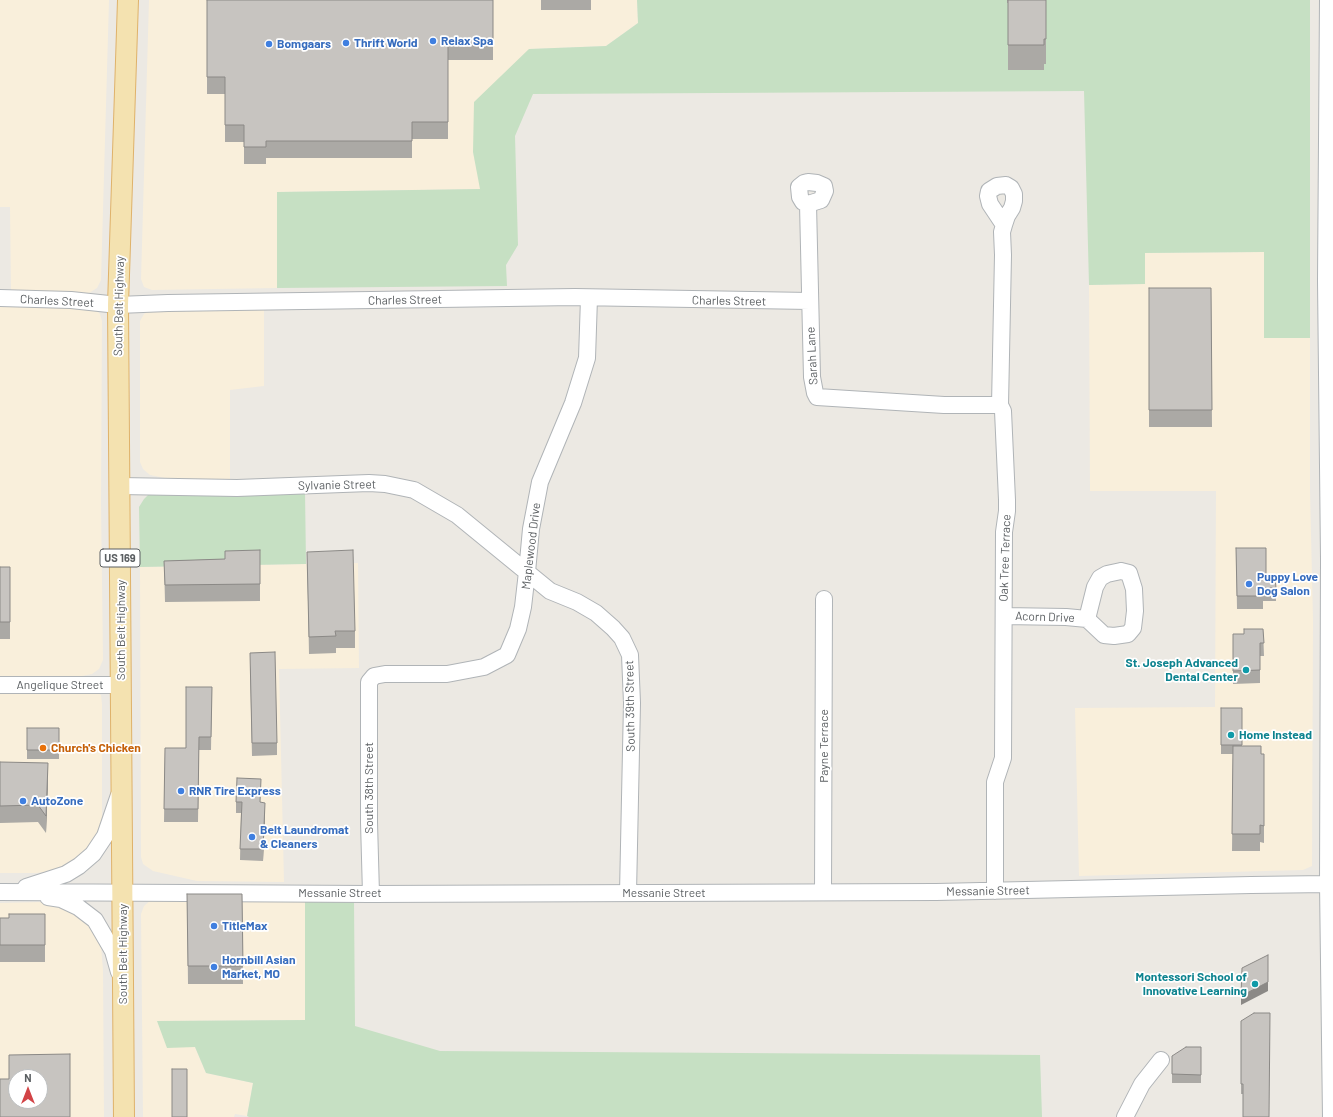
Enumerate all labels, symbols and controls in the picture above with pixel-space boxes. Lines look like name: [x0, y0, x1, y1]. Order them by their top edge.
place label: Relax Spa: [441, 34, 493, 48]
place label: Thrift World: [354, 36, 418, 50]
marker: Relax Spa: [428, 36, 438, 46]
place label: Bomgaars: [277, 37, 331, 51]
marker: Thrift World: [341, 38, 351, 48]
marker: Bomgaars: [264, 39, 274, 49]
street label: South Belt Highway: [111, 256, 127, 356]
street label: Charles Street: [20, 292, 94, 310]
street label: Charles Street: [368, 292, 442, 308]
street label: Charles Street: [692, 293, 766, 309]
street label: Sarah Lane: [803, 327, 821, 385]
street label: Sylvanie Street: [298, 477, 376, 493]
street label: Maplewood Drive: [519, 502, 543, 590]
street label: Oak Tree Terrace: [996, 514, 1014, 602]
road number: US 169: [100, 549, 140, 567]
place label: Puppy Love Dog Salon: [1257, 570, 1318, 598]
marker: Puppy Love Dog Salon: [1244, 579, 1254, 589]
street label: South Belt Highway: [114, 580, 128, 680]
street label: Acorn Drive: [1015, 609, 1075, 625]
place label: St. Joseph Advanced Dental Center: [1126, 656, 1238, 684]
street label: South 39th Street: [622, 660, 638, 752]
marker: St. Joseph Advanced Dental Center: [1241, 665, 1251, 675]
street label: Angelique Street: [17, 678, 103, 692]
street label: Payne Terrace: [817, 709, 831, 783]
place label: Home Instead: [1239, 728, 1312, 742]
marker: Home Instead: [1226, 730, 1236, 740]
place label: Church's Chicken: [51, 741, 141, 755]
street label: South 38th Street: [362, 742, 376, 834]
marker: Church's Chicken: [38, 743, 48, 753]
place label: RNR Tire Express: [189, 784, 281, 798]
marker: RNR Tire Express: [176, 786, 186, 796]
place label: AutoZone: [31, 794, 83, 808]
marker: AutoZone: [18, 796, 28, 806]
place label: Belt Laundromat & Cleaners: [260, 823, 349, 851]
marker: Belt Laundromat & Cleaners: [247, 832, 257, 842]
street label: Messanie Street: [946, 883, 1030, 899]
street label: Messanie Street: [298, 886, 382, 900]
street label: Messanie Street: [622, 886, 706, 900]
street label: South Belt Highway: [116, 904, 130, 1004]
place label: TitleMax: [222, 919, 267, 933]
marker: TitleMax: [209, 921, 219, 931]
place label: Hornbill Asian Market, MO: [222, 953, 296, 981]
marker: Hornbill Asian Market, MO: [209, 962, 219, 972]
place label: Montessori School of Innovative Learning: [1136, 970, 1247, 998]
marker: Montessori School of Innovative Learning: [1250, 979, 1260, 989]
north arrow: [8, 1069, 48, 1109]
text: N: [24, 1071, 32, 1084]

